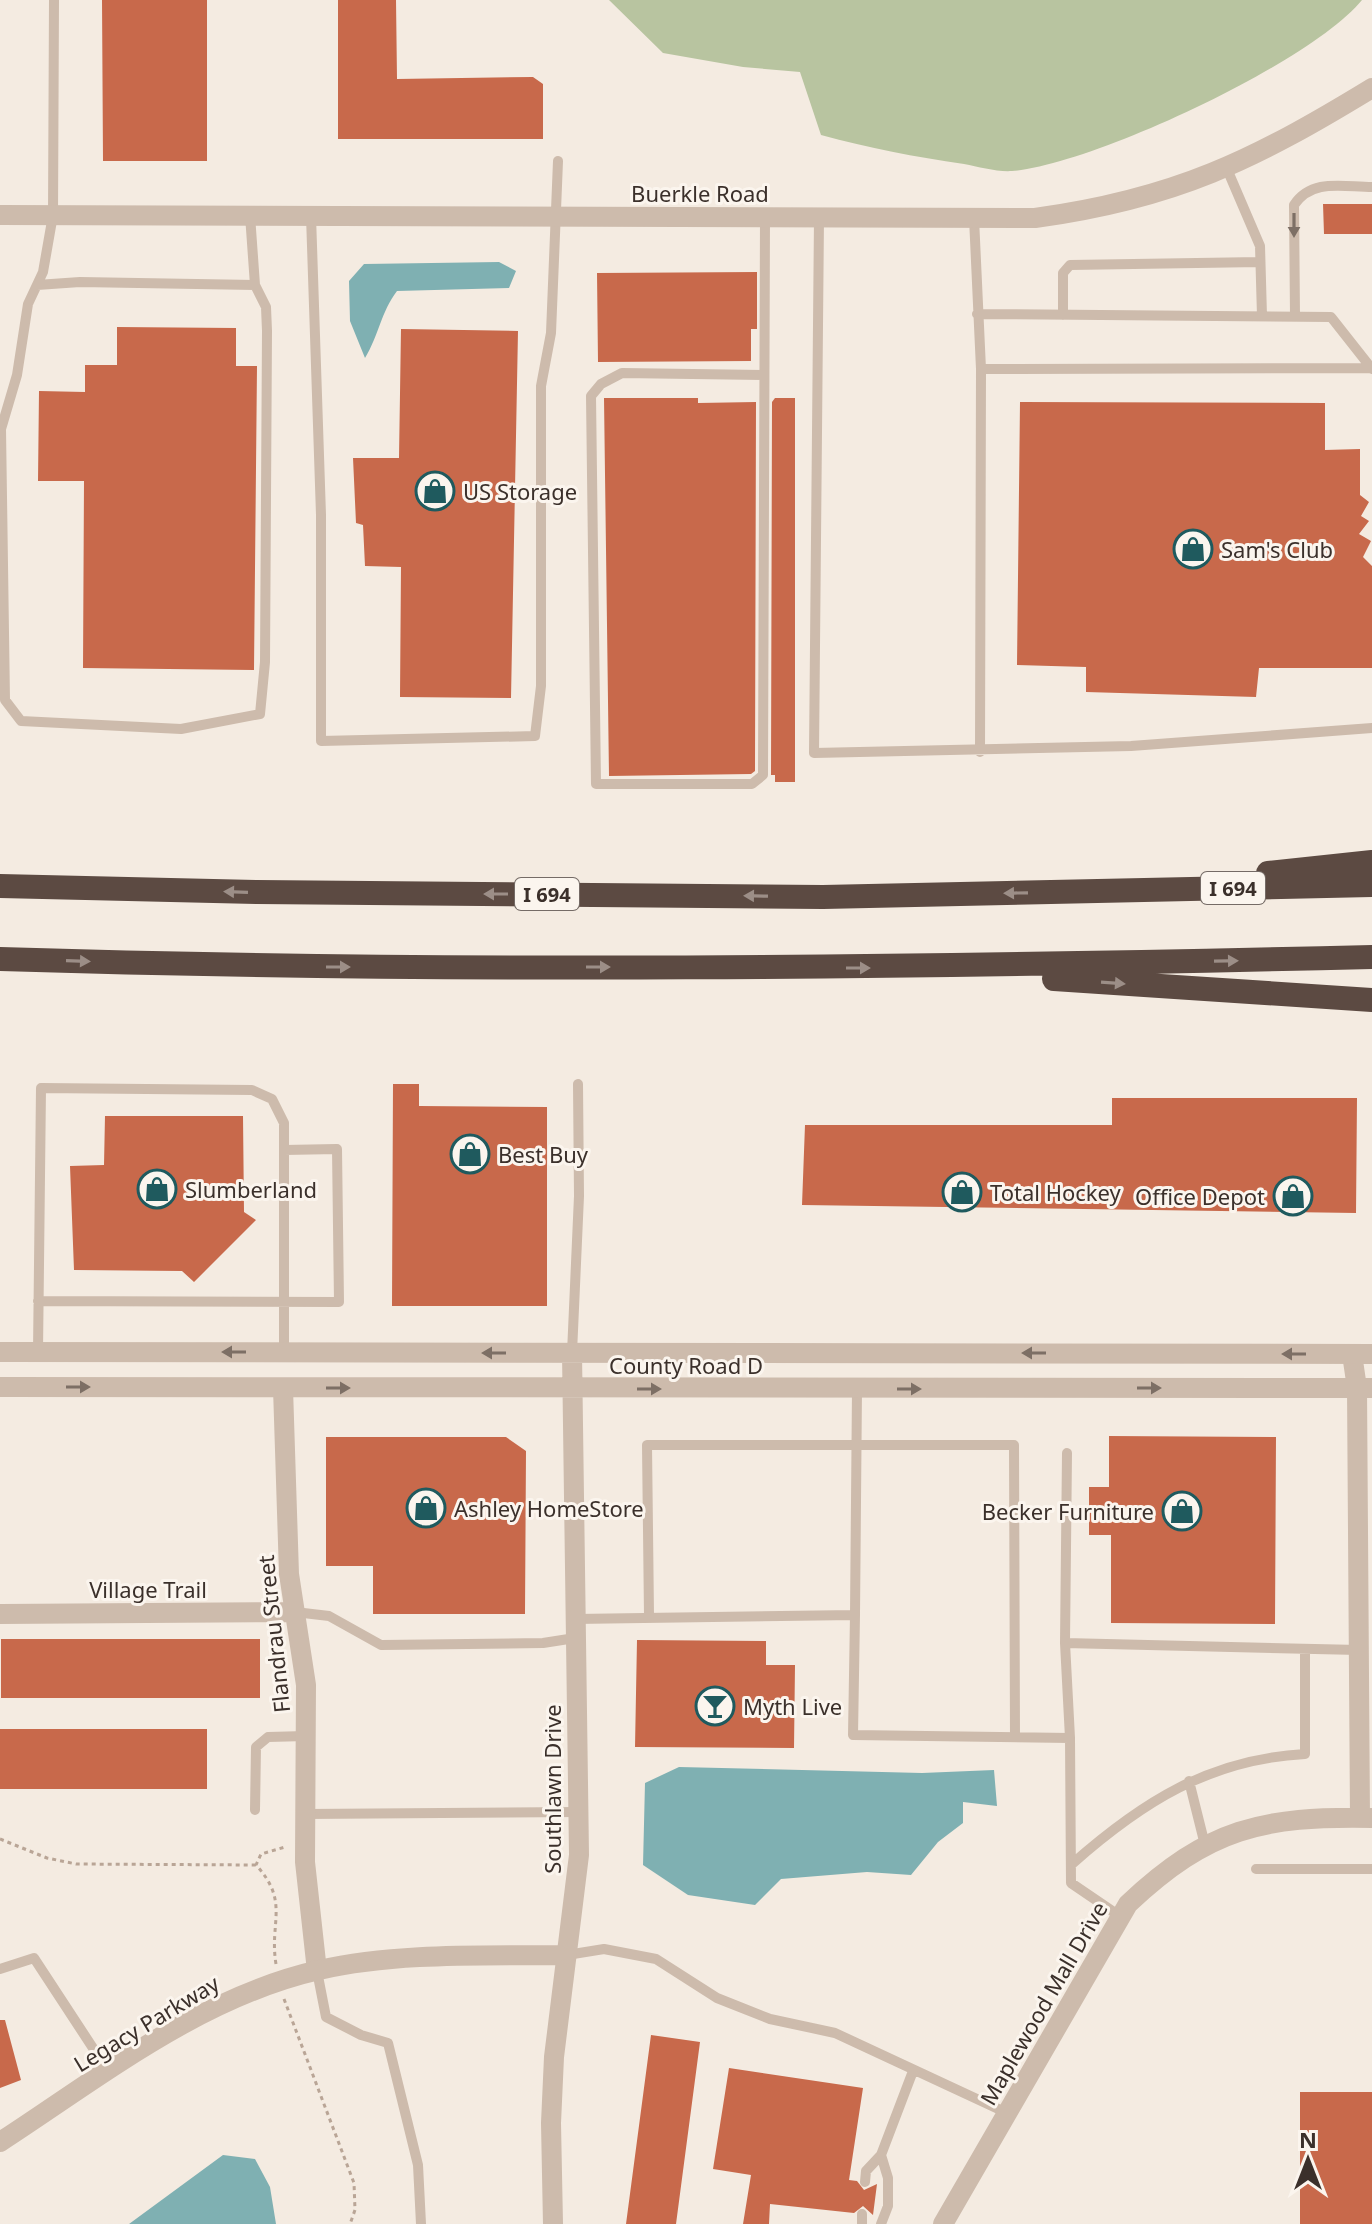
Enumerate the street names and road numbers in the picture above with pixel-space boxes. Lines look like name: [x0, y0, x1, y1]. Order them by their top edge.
street label: Buerkle Road: [631, 178, 769, 208]
road number: I 694: [1201, 872, 1265, 904]
road number: I 694: [515, 878, 579, 910]
street label: County Road D: [609, 1350, 763, 1380]
street label: Flandrau Street: [250, 1554, 296, 1714]
street label: Village Trail: [89, 1574, 207, 1604]
street label: Southlawn Drive: [537, 1704, 567, 1874]
street label: Maplewood Mall Drive: [972, 1896, 1114, 2110]
street label: Legacy Parkway: [68, 1967, 225, 2078]

